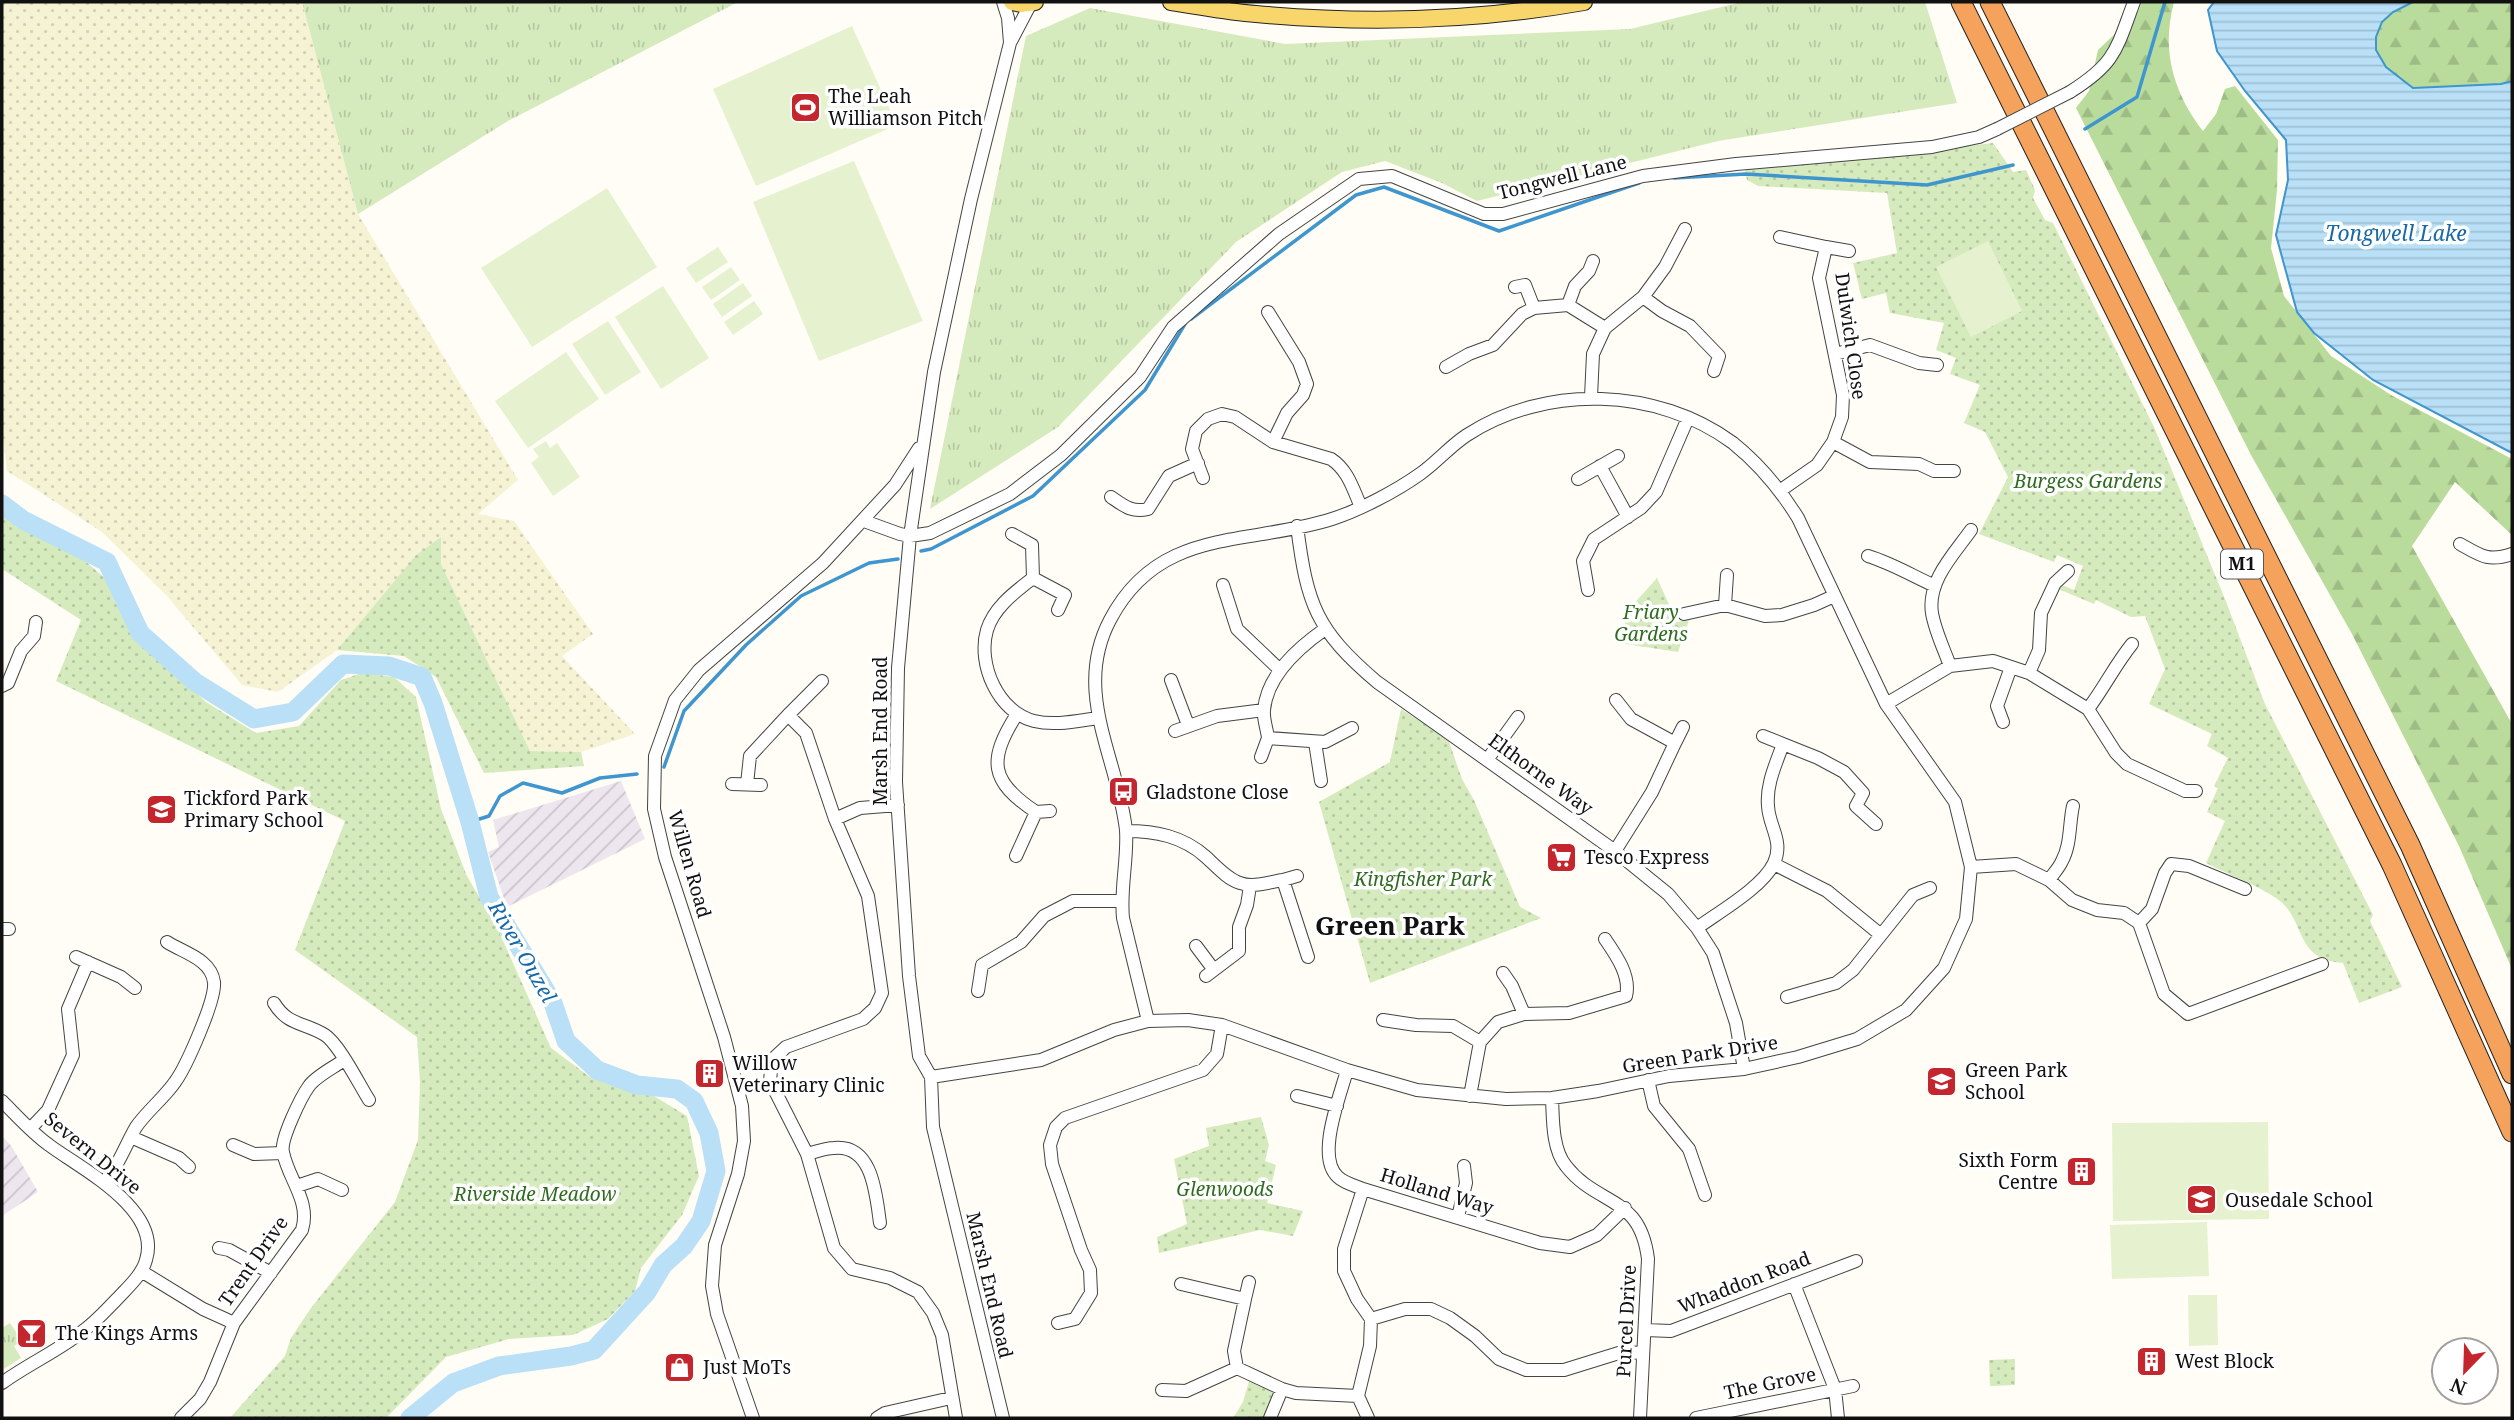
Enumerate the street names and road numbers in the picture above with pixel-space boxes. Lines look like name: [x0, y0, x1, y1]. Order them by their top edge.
street label: Tongwell Lane: [1495, 148, 1629, 206]
street label: Dulwich Close: [1829, 271, 1873, 401]
road number: M1: [2221, 550, 2263, 578]
street label: Marsh End Road: [867, 656, 893, 806]
street label: Elthorne Way: [1483, 727, 1599, 821]
street label: Willen Road: [662, 807, 718, 921]
street label: Green Park Drive: [1620, 1029, 1780, 1079]
street label: Severn Drive: [39, 1106, 147, 1200]
street label: Holland Way: [1377, 1161, 1497, 1221]
street label: Marsh End Road: [961, 1209, 1020, 1361]
street label: Trent Drive: [212, 1211, 294, 1311]
street label: Whaddon Road: [1674, 1245, 1814, 1319]
street label: Purcel Drive: [1610, 1264, 1642, 1378]
street label: The Grove: [1722, 1361, 1818, 1405]

